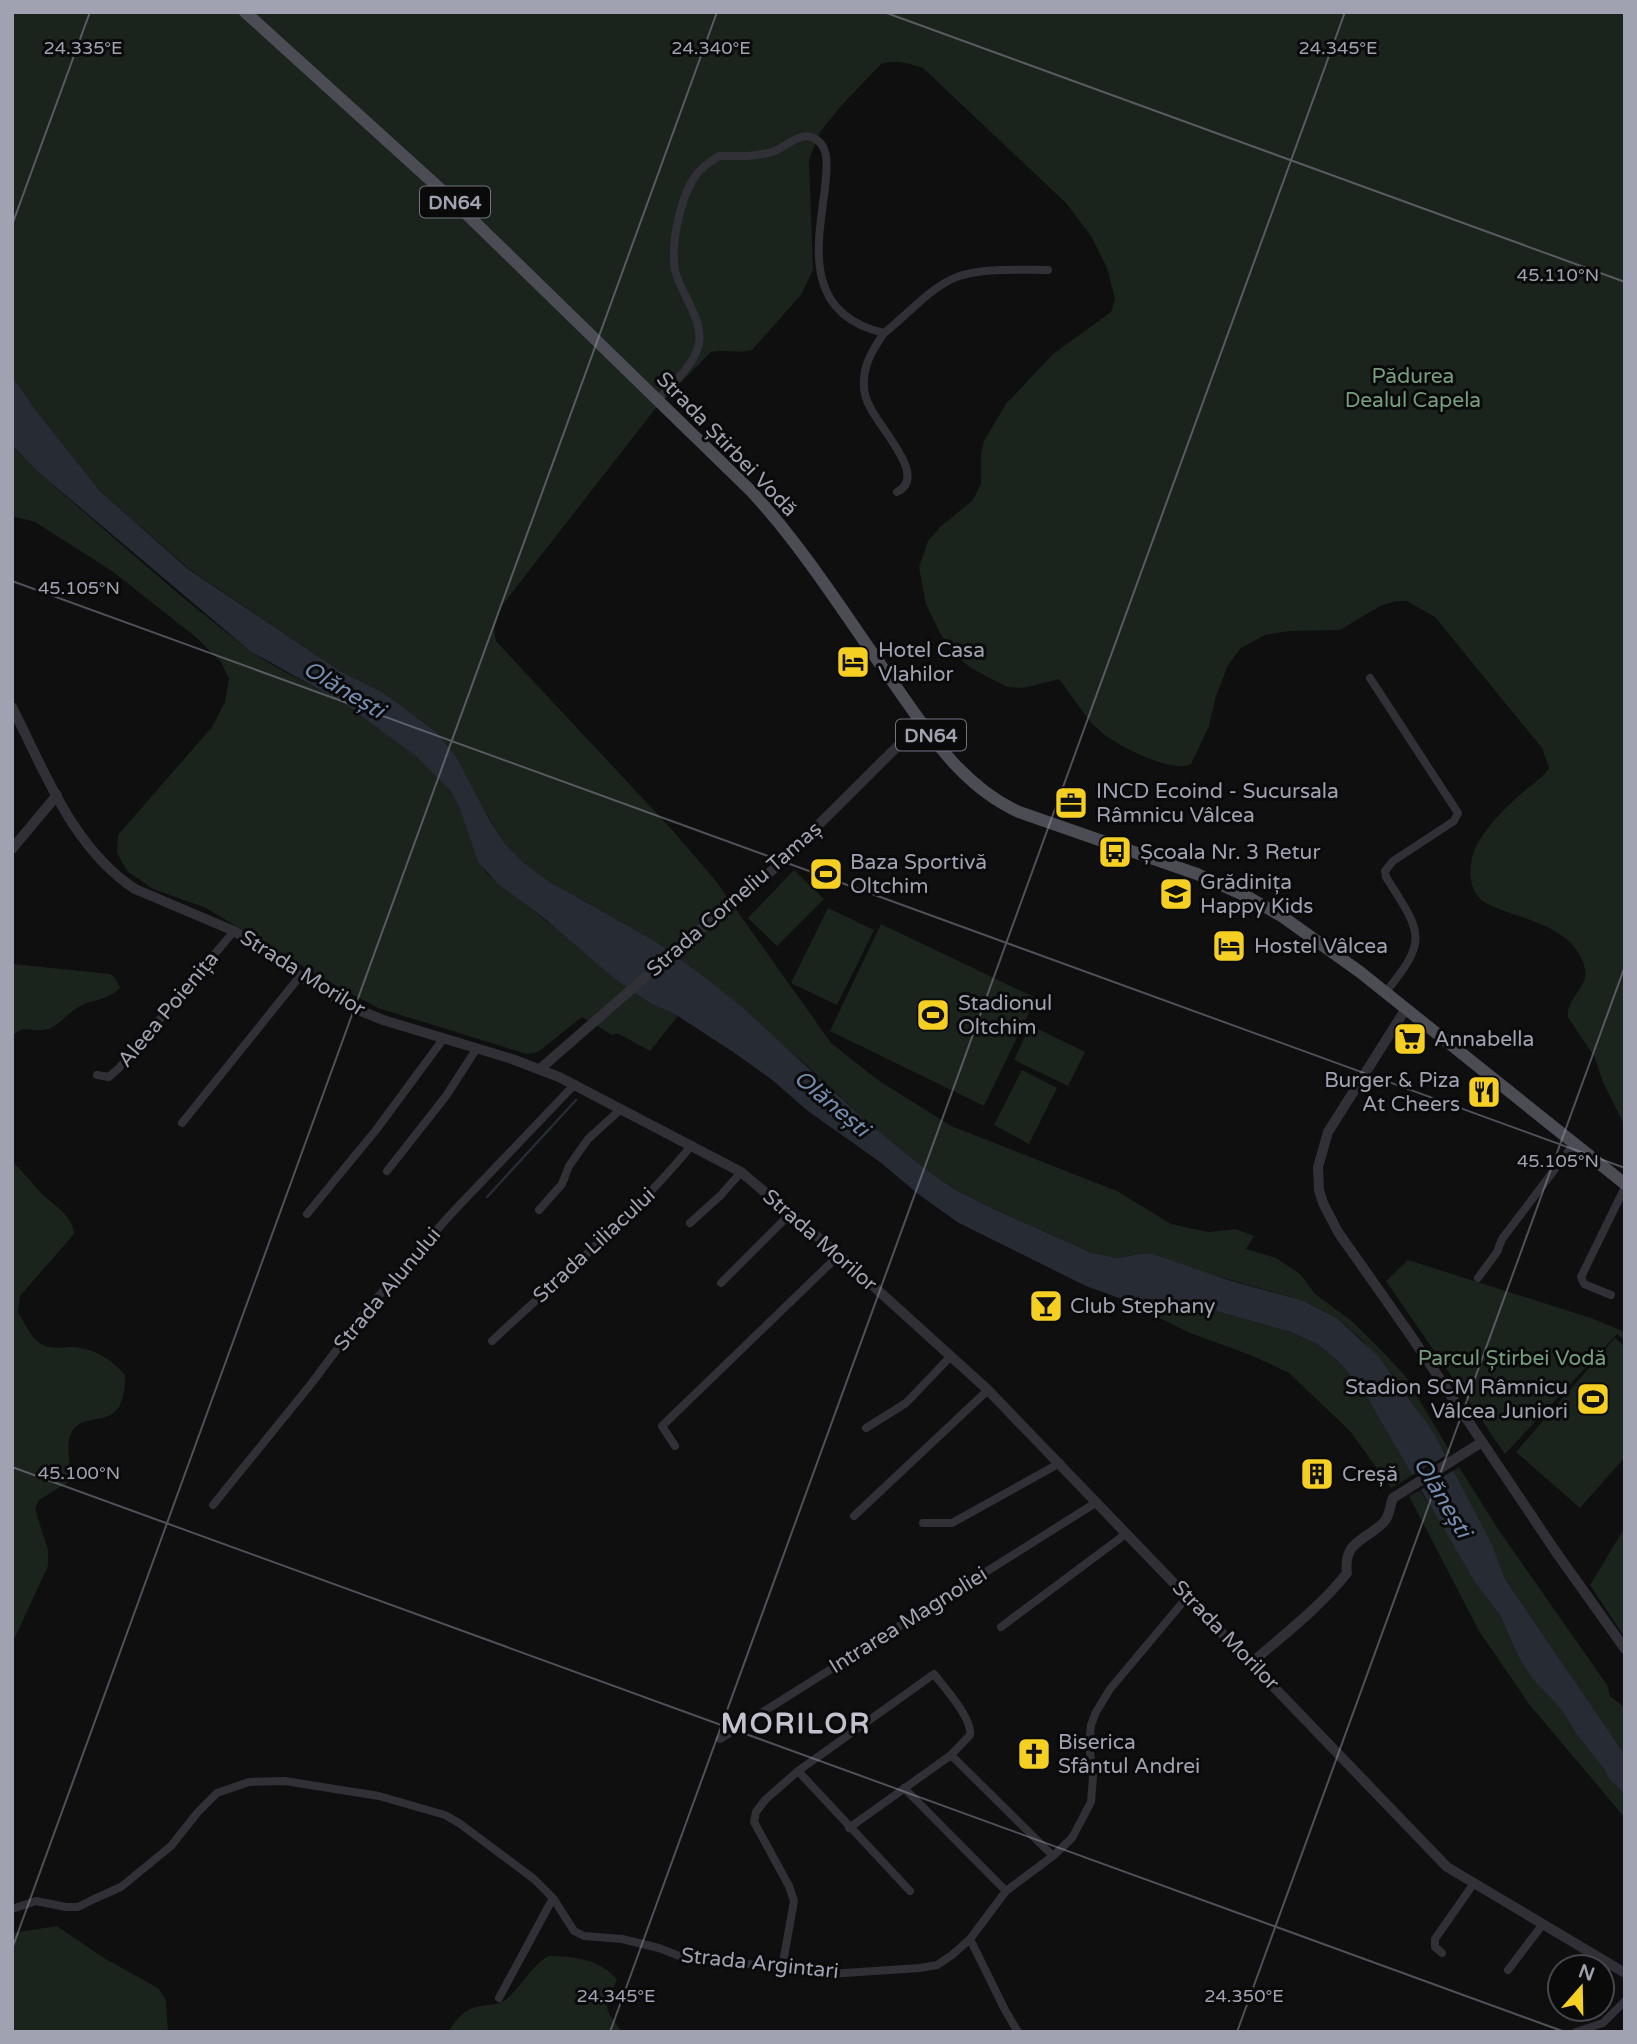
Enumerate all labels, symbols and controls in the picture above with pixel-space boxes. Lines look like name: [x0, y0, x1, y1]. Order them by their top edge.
text: 24.335°E: [43, 37, 123, 59]
text: 24.340°E: [671, 37, 751, 59]
text: 24.345°E: [1298, 37, 1378, 59]
road number: DN64: [420, 186, 490, 218]
text: 45.110°N: [1517, 264, 1599, 286]
park label: Pădurea Dealul Capela: [1345, 364, 1481, 413]
street label: Strada Știrbei Vodă: [651, 367, 802, 522]
text: 45.105°N: [38, 577, 120, 599]
place label: Hotel Casa Vlahilor: [878, 638, 985, 687]
hotel icon: Hotel Casa Vlahilor: [834, 643, 872, 681]
water label: Olănești: [298, 655, 392, 727]
road number: DN64: [896, 720, 966, 750]
place label: INCD Ecoind - Sucursala Râmnicu Vâlcea: [1096, 779, 1339, 828]
office icon: INCD Ecoind - Sucursala Râmnicu Vâlcea: [1052, 784, 1090, 822]
street label: Strada Corneliu Tamaș: [642, 817, 827, 982]
bus stop icon: Școala Nr. 3 Retur: [1096, 833, 1134, 871]
place label: Școala Nr. 3 Retur: [1140, 840, 1320, 865]
place label: Baza Sportivă Oltchim: [850, 850, 987, 899]
sports icon: Baza Sportivă Oltchim: [807, 855, 845, 893]
place label: Grădinița Happy Kids: [1200, 870, 1313, 919]
school or university icon: Grădinița Happy Kids: [1157, 875, 1195, 913]
street label: Strada Morilor: [236, 925, 370, 1022]
hotel icon: Hostel Vâlcea: [1210, 927, 1248, 965]
place label: Hostel Vâlcea: [1254, 934, 1388, 959]
street label: Aleea Poienița: [113, 946, 224, 1072]
place label: Stadionul Oltchim: [958, 991, 1052, 1040]
sports icon: Stadionul Oltchim: [914, 996, 952, 1034]
supermarket icon: Annabella: [1391, 1020, 1429, 1058]
place label: Annabella: [1434, 1027, 1534, 1052]
water label: Olănești: [788, 1064, 877, 1145]
place label: Burger & Piza At Cheers: [1324, 1068, 1460, 1117]
restaurant icon: Burger & Piza At Cheers: [1465, 1073, 1503, 1111]
text: 45.105°N: [1517, 1150, 1599, 1172]
street label: Strada Liliacului: [528, 1182, 661, 1308]
street label: Strada Morilor: [758, 1184, 882, 1297]
street label: Strada Alunului: [329, 1223, 446, 1356]
bar icon: Club Stephany: [1027, 1287, 1065, 1325]
place label: Club Stephany: [1070, 1294, 1215, 1319]
park label: Parcul Știrbei Vodă: [1418, 1346, 1606, 1371]
place label: Stadion SCM Râmnicu Vâlcea Juniori: [1345, 1375, 1568, 1424]
sports icon: Stadion SCM Râmnicu Vâlcea Juniori: [1574, 1380, 1612, 1418]
water label: Olănești: [1407, 1452, 1479, 1546]
building icon: Creșă: [1298, 1455, 1336, 1493]
text: 45.100°N: [38, 1462, 120, 1484]
place label: Creșă: [1342, 1462, 1398, 1487]
street label: Intrarea Magnoliei: [825, 1562, 992, 1679]
street label: Strada Morilor: [1167, 1575, 1284, 1695]
district label: MORILOR: [721, 1707, 871, 1741]
place label: Biserica Sfântul Andrei: [1058, 1730, 1200, 1779]
church icon: Biserica Sfântul Andrei: [1015, 1735, 1053, 1773]
street label: Strada Argintari: [680, 1943, 840, 1984]
north arrow: [1546, 1953, 1616, 2023]
text: N: [1576, 1960, 1597, 1986]
text: 24.345°E: [576, 1985, 656, 2007]
text: 24.350°E: [1204, 1985, 1284, 2007]

